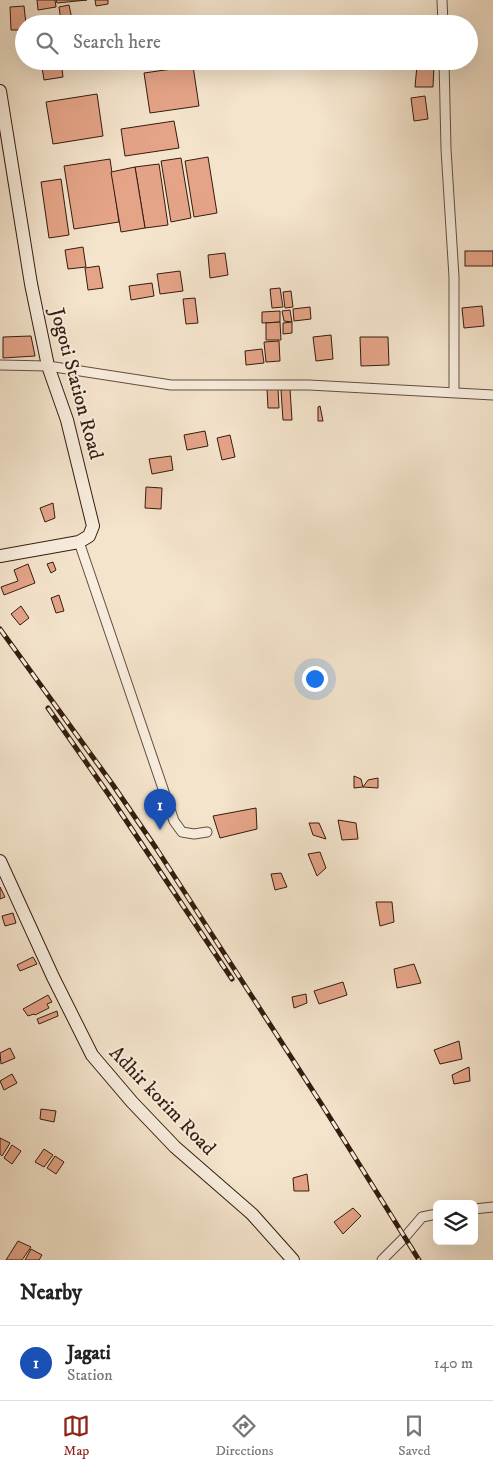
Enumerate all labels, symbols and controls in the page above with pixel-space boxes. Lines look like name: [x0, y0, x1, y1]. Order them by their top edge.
search box: [15, 15, 478, 70]
icon: search: [33, 29, 61, 57]
text: Search here: [73, 31, 161, 54]
street label: Jogoti Station Road: [43, 304, 108, 462]
your location: [302, 666, 328, 692]
pin: 1: [144, 789, 176, 830]
street label: Adhir korim Road: [103, 1041, 221, 1161]
map controls: [433, 1200, 478, 1245]
button: layers: [433, 1200, 478, 1245]
text: Nearby: [20, 1280, 82, 1306]
text: Jagati: [67, 1342, 111, 1365]
text: 1: [33, 1353, 39, 1373]
text: 140 m: [434, 1353, 473, 1373]
text: Station: [67, 1365, 113, 1385]
tab: Map: [62, 1412, 90, 1460]
tab: Directions: [215, 1412, 273, 1460]
tab: Saved: [398, 1412, 431, 1460]

